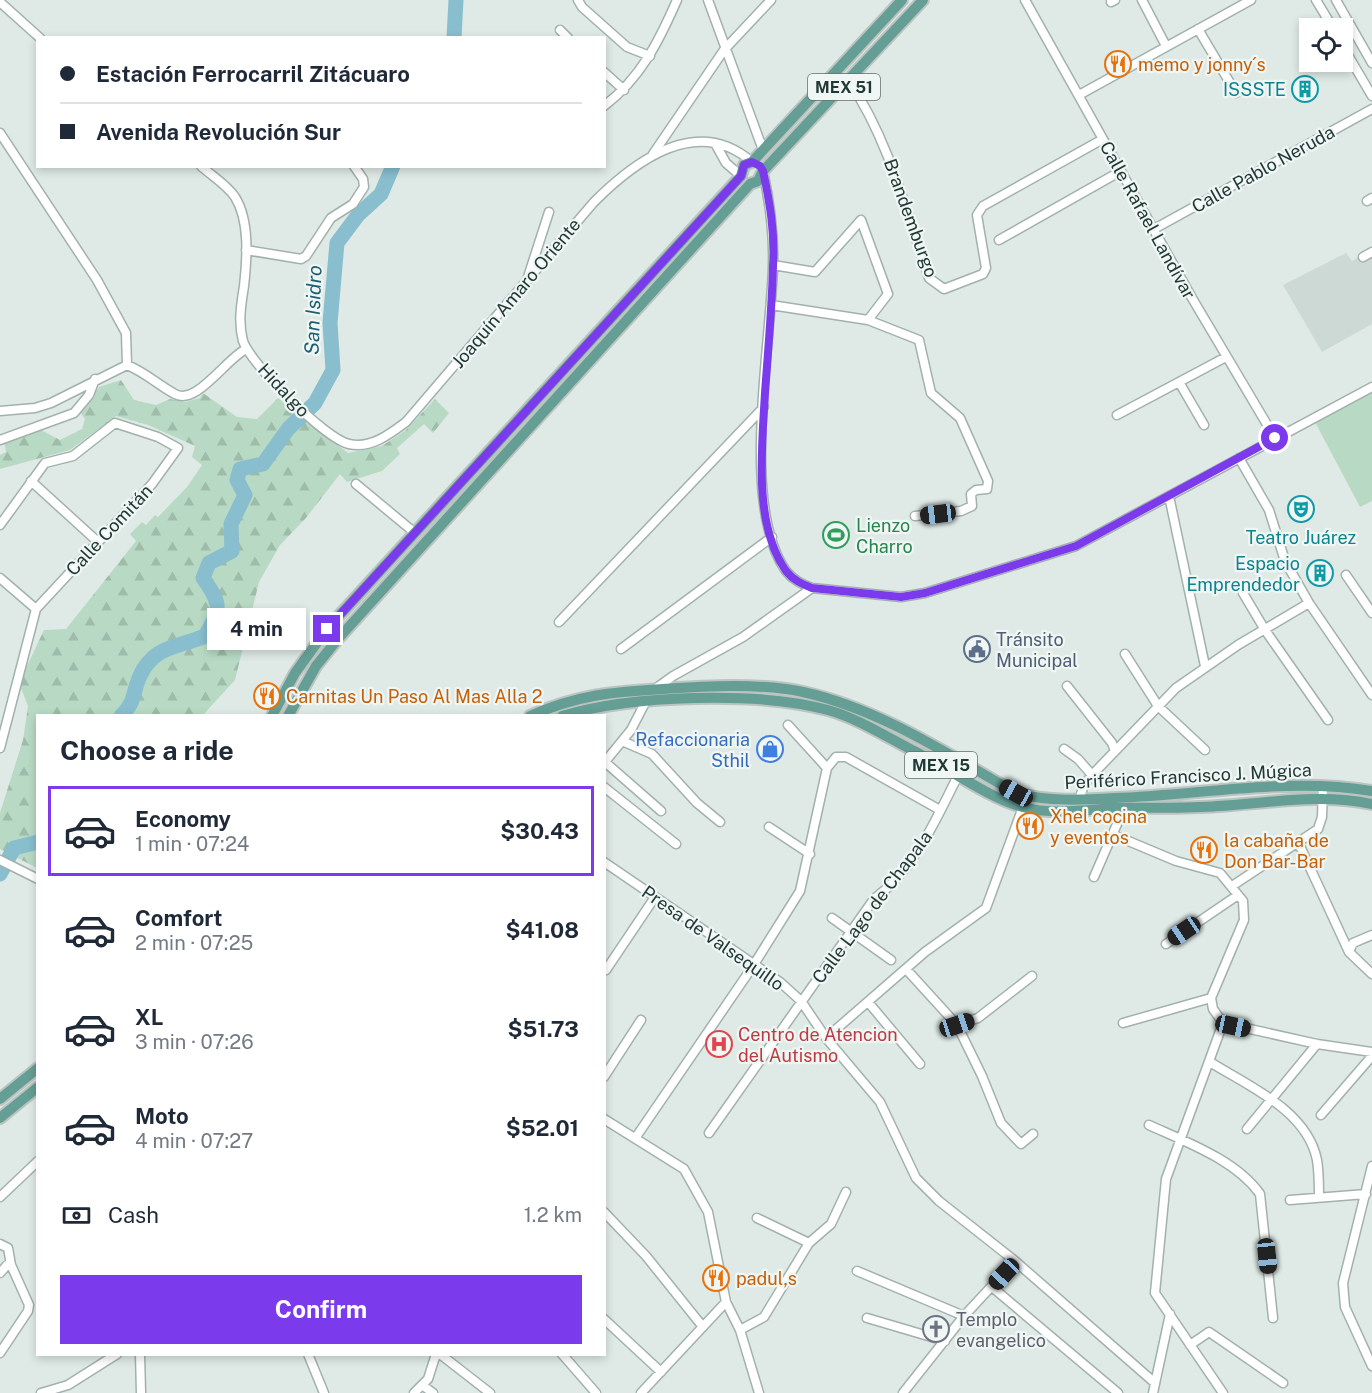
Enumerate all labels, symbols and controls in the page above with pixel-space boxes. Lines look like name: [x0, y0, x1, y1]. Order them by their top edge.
map controls: [1299, 18, 1353, 72]
button: locate: [1299, 18, 1353, 72]
restaurant icon: memo y jonny´s: [1103, 49, 1133, 79]
place label: memo y jonny´s: [1138, 54, 1266, 75]
text: Estación Ferrocarril Zitácuaro: [96, 61, 410, 87]
road number: MEX 51: [808, 74, 880, 100]
building icon: ISSSTE: [1290, 74, 1320, 104]
place label: ISSSTE: [1223, 79, 1286, 100]
text: Avenida Revolución Sur: [96, 119, 341, 145]
street label: Calle Pablo Neruda: [1188, 121, 1338, 217]
street label: Calle Rafael Landívar: [1096, 137, 1200, 303]
street label: Brandemburgo: [880, 156, 942, 280]
street label: Joaquín Amaro Oriente: [447, 214, 585, 372]
water label: San Isidro: [299, 264, 327, 355]
street label: Hidalgo: [254, 359, 314, 421]
route start: [1261, 424, 1288, 451]
street label: Calle Comitán: [62, 480, 156, 580]
theatre icon: Teatro Juárez: [1286, 494, 1316, 524]
car: [919, 503, 957, 525]
place label: Lienzo Charro: [856, 515, 913, 557]
sports icon: Lienzo Charro: [821, 520, 851, 550]
place label: Teatro Juárez: [1246, 527, 1356, 548]
place label: Espacio Emprendedor: [1186, 553, 1300, 595]
building icon: Espacio Emprendedor: [1305, 558, 1335, 588]
callout: 4 min: [207, 608, 306, 650]
route end: [313, 615, 340, 642]
text: 4 min: [230, 617, 283, 641]
place label: Tránsito Municipal: [996, 629, 1078, 671]
public building icon: Tránsito Municipal: [962, 634, 992, 664]
restaurant icon: Carnitas Un Paso Al Mas Alla 2: [252, 681, 282, 711]
place label: Carnitas Un Paso Al Mas Alla 2: [286, 686, 543, 707]
place label: Refaccionaria Sthil: [635, 729, 750, 771]
text: Choose a ride: [60, 734, 234, 766]
shop icon: Refaccionaria Sthil: [755, 734, 785, 764]
road number: MEX 15: [905, 752, 977, 778]
street label: Periférico Francisco J. Múgica: [1064, 759, 1312, 793]
car: [996, 776, 1036, 810]
icon: car: [63, 804, 117, 858]
text: Economy: [135, 806, 231, 832]
place label: Xhel cocina y eventos: [1050, 806, 1147, 848]
restaurant icon: Xhel cocina y eventos: [1015, 811, 1045, 841]
text: $30.43: [500, 818, 579, 844]
street label: Calle Lago de Chapala: [808, 826, 936, 988]
place label: la cabaña de Don Bar-Bar: [1224, 830, 1329, 872]
text: 1 min · 07:24: [135, 832, 249, 856]
restaurant icon: la cabaña de Don Bar-Bar: [1189, 835, 1219, 865]
street label: Presa de Valsequillo: [638, 881, 788, 995]
icon: car: [63, 903, 117, 957]
text: Comfort: [135, 905, 222, 931]
car: [1164, 913, 1204, 949]
text: $41.08: [505, 917, 579, 943]
text: 2 min · 07:25: [135, 931, 253, 955]
icon: car: [63, 1002, 117, 1056]
text: XL: [135, 1004, 163, 1030]
car: [937, 1011, 977, 1039]
car: [1214, 1013, 1252, 1039]
text: $51.73: [507, 1016, 579, 1042]
place label: Centro de Atencion del Autismo: [738, 1024, 898, 1066]
hospital icon: Centro de Atencion del Autismo: [704, 1029, 734, 1059]
text: 3 min · 07:26: [135, 1030, 254, 1054]
icon: car: [63, 1101, 117, 1155]
text: Moto: [135, 1103, 189, 1129]
text: $52.01: [506, 1115, 579, 1141]
text: 4 min · 07:27: [135, 1129, 253, 1153]
icon: cash: [60, 1199, 93, 1232]
text: Cash: [108, 1202, 159, 1228]
text: 1.2 km: [524, 1203, 582, 1227]
car: [1256, 1237, 1278, 1275]
car: [985, 1255, 1023, 1293]
restaurant icon: padul,s: [701, 1263, 731, 1293]
place label: padul,s: [736, 1268, 797, 1289]
button: Confirm: [60, 1275, 582, 1344]
place label: Templo evangelico: [956, 1309, 1046, 1351]
church icon: Templo evangelico: [921, 1314, 951, 1344]

